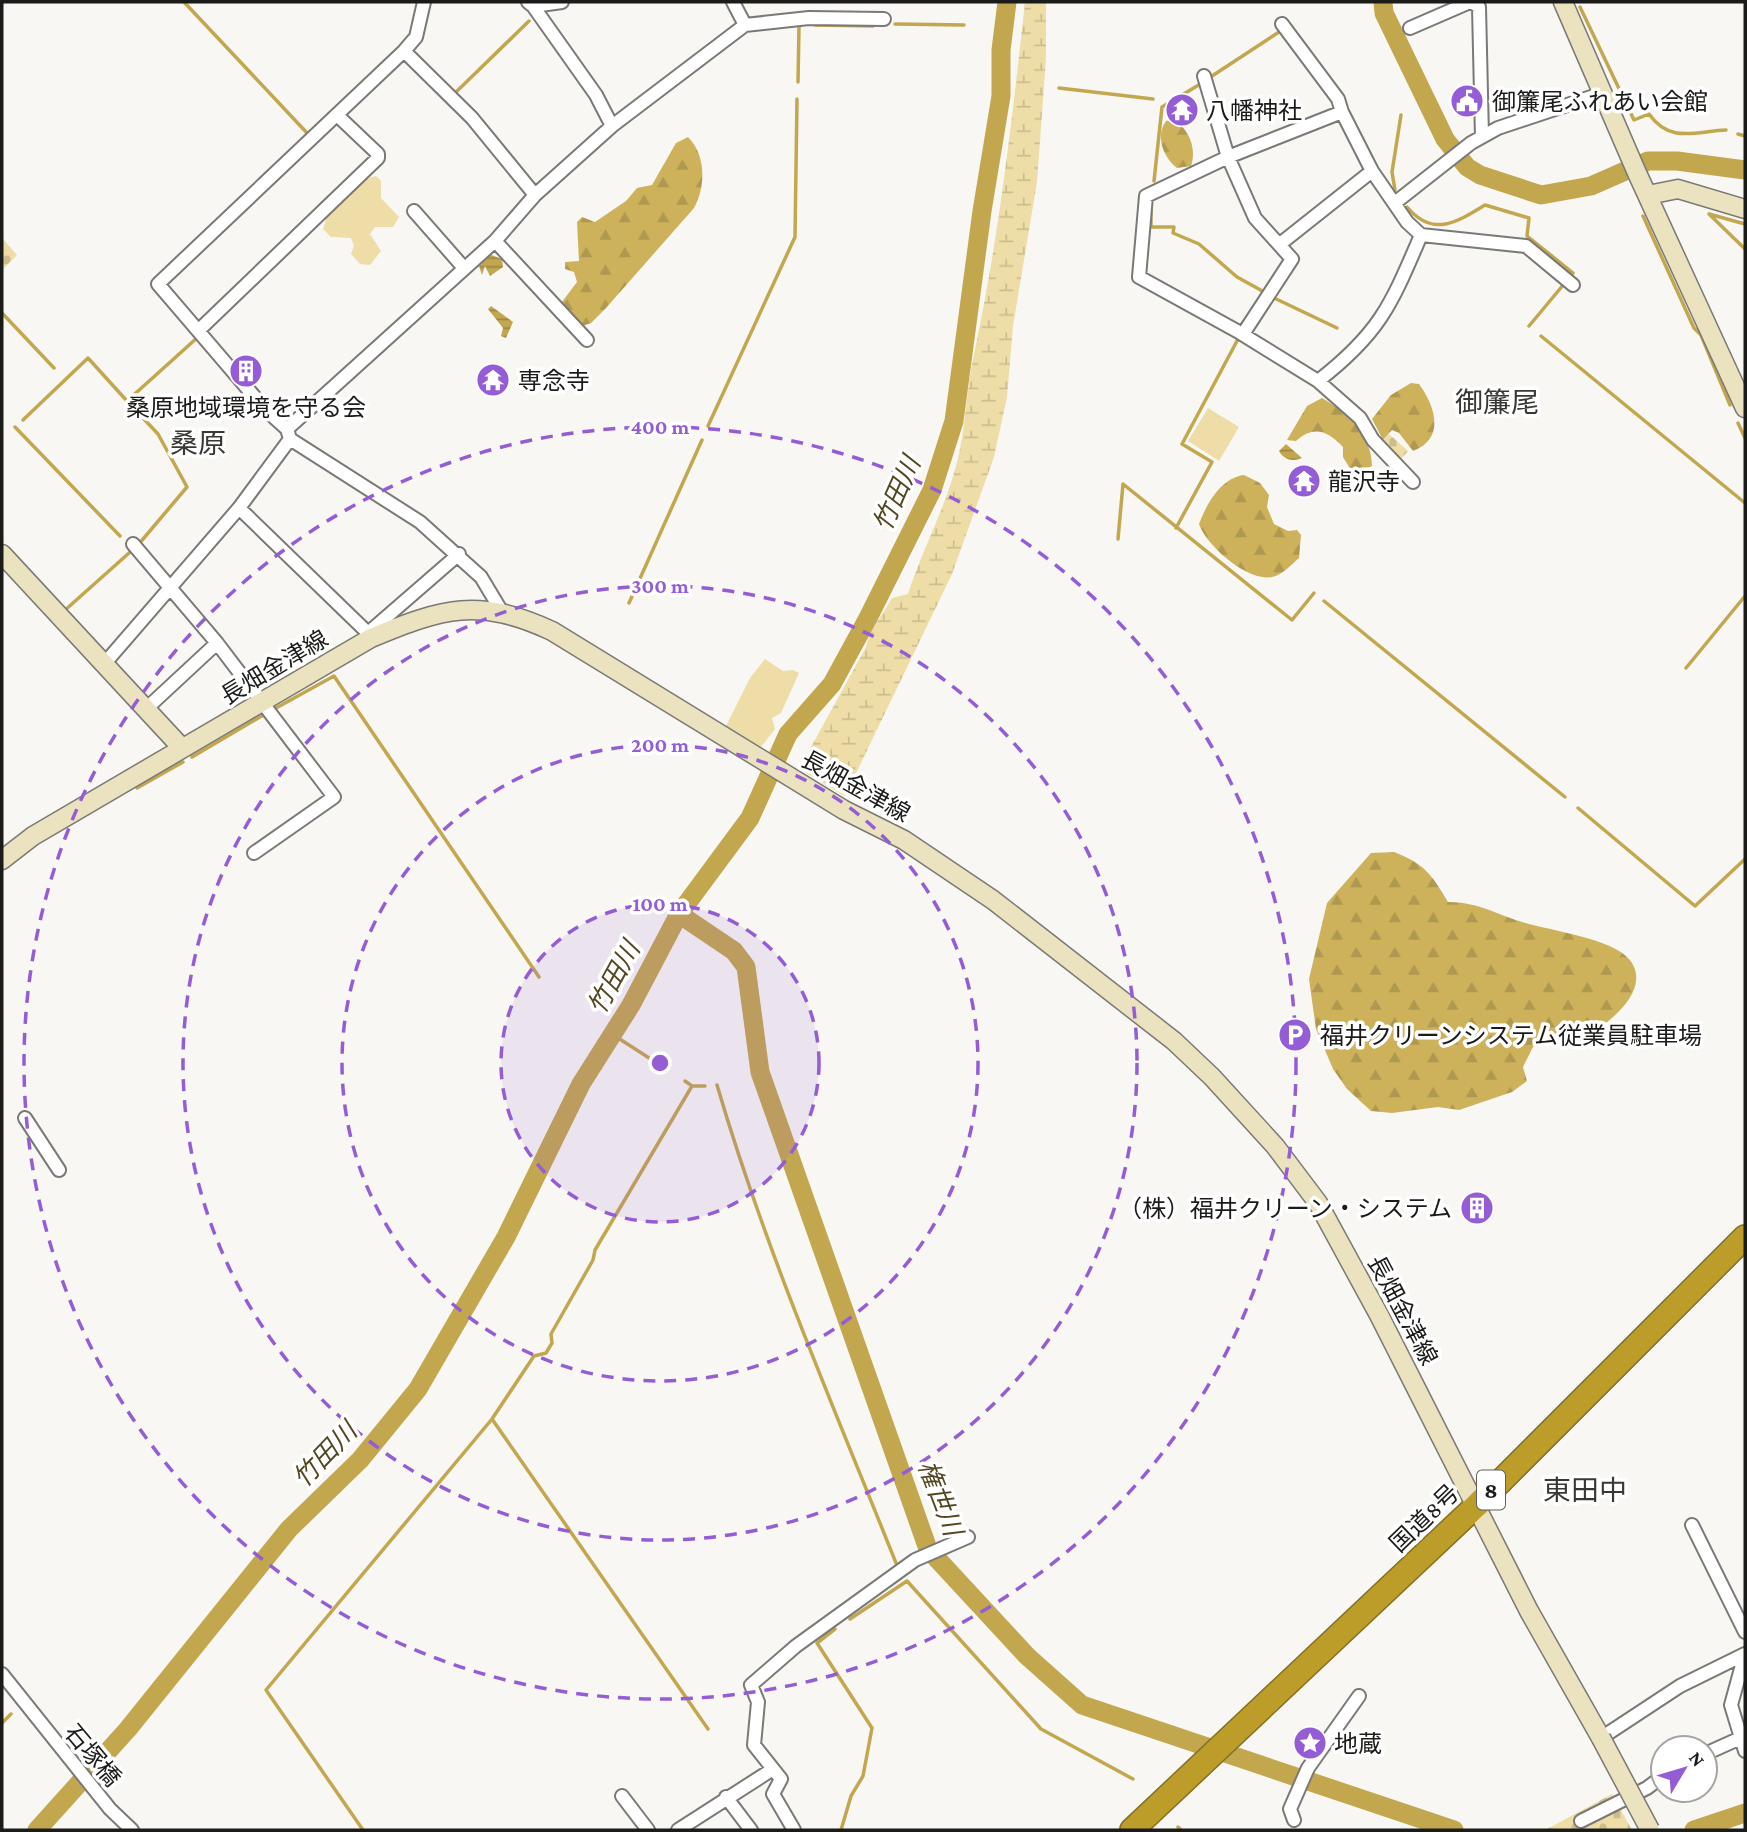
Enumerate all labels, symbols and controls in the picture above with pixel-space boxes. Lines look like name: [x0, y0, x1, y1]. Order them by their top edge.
public building icon: 御簾尾ふれあい会館: [1448, 82, 1486, 120]
place label: 御簾尾ふれあい会館: [1492, 88, 1708, 115]
temple icon: 八幡神社: [1163, 91, 1201, 129]
place label: 八幡神社: [1206, 97, 1302, 124]
building icon: 桑原地域環境を守る会: [227, 352, 265, 390]
temple icon: 専念寺: [474, 361, 512, 399]
place label: 専念寺: [518, 367, 590, 394]
district label: 御簾尾: [1455, 387, 1539, 418]
place label: 桑原地域環境を守る会: [126, 394, 366, 421]
text: 400 m: [631, 415, 690, 439]
district label: 桑原: [170, 428, 226, 459]
water label: 竹田川: [868, 450, 927, 536]
temple icon: 龍沢寺: [1285, 462, 1323, 500]
place label: 龍沢寺: [1328, 468, 1400, 495]
text: 300 m: [631, 574, 689, 598]
street label: 長畑金津線: [216, 625, 332, 709]
text: 200 m: [631, 733, 689, 757]
street label: 長畑金津線: [797, 745, 915, 827]
text: 100 m: [632, 892, 688, 916]
water label: 竹田川: [582, 934, 647, 1019]
parking icon: 福井クリーンシステム従業員駐車場: [1276, 1016, 1314, 1054]
place label: 福井クリーンシステム従業員駐車場: [1320, 1022, 1702, 1049]
centre of rings: [648, 1051, 672, 1075]
building icon: （株）福井クリーン・システム: [1458, 1189, 1496, 1227]
place label: （株）福井クリーン・システム: [1118, 1195, 1452, 1222]
street label: 長畑金津線: [1363, 1251, 1443, 1369]
water label: 竹田川: [287, 1415, 365, 1493]
water label: 権世川: [912, 1456, 969, 1542]
road number: 8: [1477, 1470, 1505, 1510]
district label: 東田中: [1543, 1475, 1627, 1506]
street label: 国道8号: [1384, 1479, 1464, 1557]
street label: 石塚橋: [60, 1719, 126, 1791]
place icon: 地蔵: [1291, 1724, 1329, 1762]
place label: 地蔵: [1334, 1730, 1382, 1757]
north arrow: [1649, 1734, 1719, 1804]
text: N: [1685, 1747, 1709, 1770]

